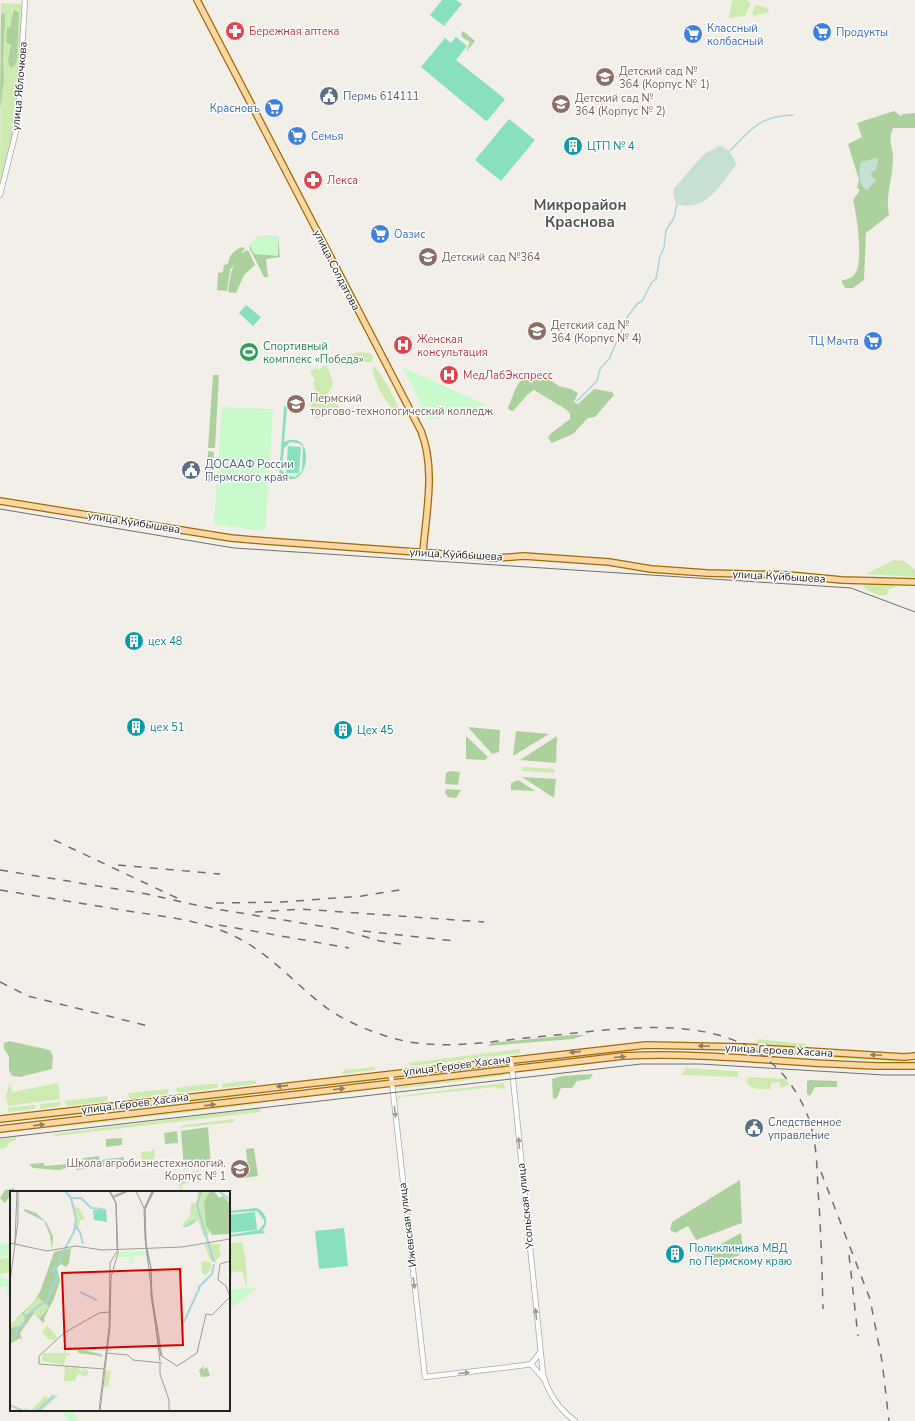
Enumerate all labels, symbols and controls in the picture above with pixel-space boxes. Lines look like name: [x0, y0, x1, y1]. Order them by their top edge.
pharmacy icon: Бережная аптека: [224, 20, 246, 42]
place label: Классный колбасный: [707, 21, 764, 49]
supermarket icon: Продукты: [811, 21, 833, 43]
supermarket icon: Классный колбасный: [682, 23, 704, 45]
place label: Бережная аптека: [249, 24, 339, 39]
place label: Продукты: [836, 25, 888, 40]
street label: улица Яблочкова: [8, 41, 31, 131]
place label: Детский сад № 364 (Корпус № 1): [619, 64, 710, 92]
school or university icon: Детский сад № 364 (Корпус № 1): [594, 66, 616, 88]
public building icon: Пермь 614111: [318, 85, 340, 107]
place label: Пермь 614111: [343, 89, 419, 104]
place label: Детский сад № 364 (Корпус № 2): [575, 91, 666, 119]
school or university icon: Детский сад № 364 (Корпус № 2): [550, 93, 572, 115]
supermarket icon: Красновъ: [263, 97, 285, 119]
place label: Красновъ: [210, 101, 260, 116]
supermarket icon: Семья: [286, 125, 308, 147]
place label: Семья: [311, 129, 344, 144]
building icon: ЦТП № 4: [562, 135, 584, 157]
place label: ЦТП № 4: [587, 139, 635, 154]
pharmacy icon: Лекса: [302, 169, 324, 191]
place label: Лекса: [327, 173, 358, 188]
district label: Микрорайон Краснова: [533, 195, 627, 232]
supermarket icon: Оазис: [369, 223, 391, 245]
street label: улица Солдатова: [310, 227, 363, 313]
place label: Оазис: [394, 227, 425, 242]
school or university icon: Детский сад №364: [417, 246, 439, 268]
place label: Детский сад №364: [442, 250, 541, 265]
place label: Детский сад № 364 (Корпус № 4): [551, 318, 642, 346]
school or university icon: Детский сад № 364 (Корпус № 4): [526, 320, 548, 342]
supermarket icon: ТЦ Мачта: [862, 330, 884, 352]
place label: Женская консультация: [417, 332, 488, 360]
hospital icon: Женская консультация: [392, 334, 414, 356]
place label: ТЦ Мачта: [809, 334, 859, 349]
place label: Спортивный комплекс «Победа»: [263, 339, 364, 367]
sports icon: Спортивный комплекс «Победа»: [238, 341, 260, 363]
hospital icon: МедЛабЭкспресс: [438, 364, 460, 386]
place label: МедЛабЭкспресс: [463, 368, 553, 383]
place label: Пермский торгово-технологический колледж: [310, 391, 493, 419]
school or university icon: Пермский торгово-технологический колледж: [285, 393, 307, 415]
place label: ДОСААФ России Пермского края: [205, 457, 294, 485]
public building icon: ДОСААФ России Пермского края: [180, 459, 202, 481]
street label: улица Куйбышева: [87, 508, 181, 537]
street label: улица Куйбышева: [409, 545, 503, 564]
street label: улица Куйбышева: [732, 567, 826, 586]
building icon: цех 48: [123, 630, 145, 652]
place label: цех 48: [148, 634, 183, 649]
building icon: цех 51: [125, 716, 147, 738]
building icon: Цех 45: [332, 719, 354, 741]
place label: цех 51: [150, 720, 184, 735]
place label: Цех 45: [357, 723, 394, 738]
street label: улица Героев Хасана: [725, 1040, 833, 1061]
one-way arrow: [698, 1042, 710, 1049]
one-way arrow: [569, 1049, 581, 1055]
street label: улица Героев Хасана: [402, 1051, 512, 1080]
one-way arrow: [870, 1052, 882, 1059]
one-way arrow: [614, 1053, 626, 1060]
one-way arrow: [276, 1083, 288, 1089]
one-way arrow: [333, 1086, 345, 1093]
street label: улица Героев Хасана: [80, 1089, 190, 1118]
one-way arrow: [204, 1101, 216, 1108]
one-way arrow: [391, 1106, 398, 1118]
place label: Следственное управление: [768, 1115, 841, 1143]
public building icon: Следственное управление: [743, 1117, 765, 1139]
one-way arrow: [33, 1121, 45, 1128]
one-way arrow: [516, 1137, 522, 1149]
place label: Школа агробизнестехнологий. Корпус № 1: [66, 1156, 226, 1184]
school or university icon: Школа агробизнестехнологий. Корпус № 1: [229, 1158, 251, 1180]
street label: Усольская улица: [514, 1162, 538, 1251]
street label: Ижевская улица: [395, 1182, 420, 1268]
inset map: [10, 1191, 230, 1411]
place label: Поликлиника МВД по Пермскому краю: [689, 1241, 792, 1269]
building icon: Поликлиника МВД по Пермскому краю: [664, 1243, 686, 1265]
one-way arrow: [411, 1277, 417, 1289]
one-way arrow: [533, 1308, 540, 1320]
one-way arrow: [458, 1369, 470, 1376]

